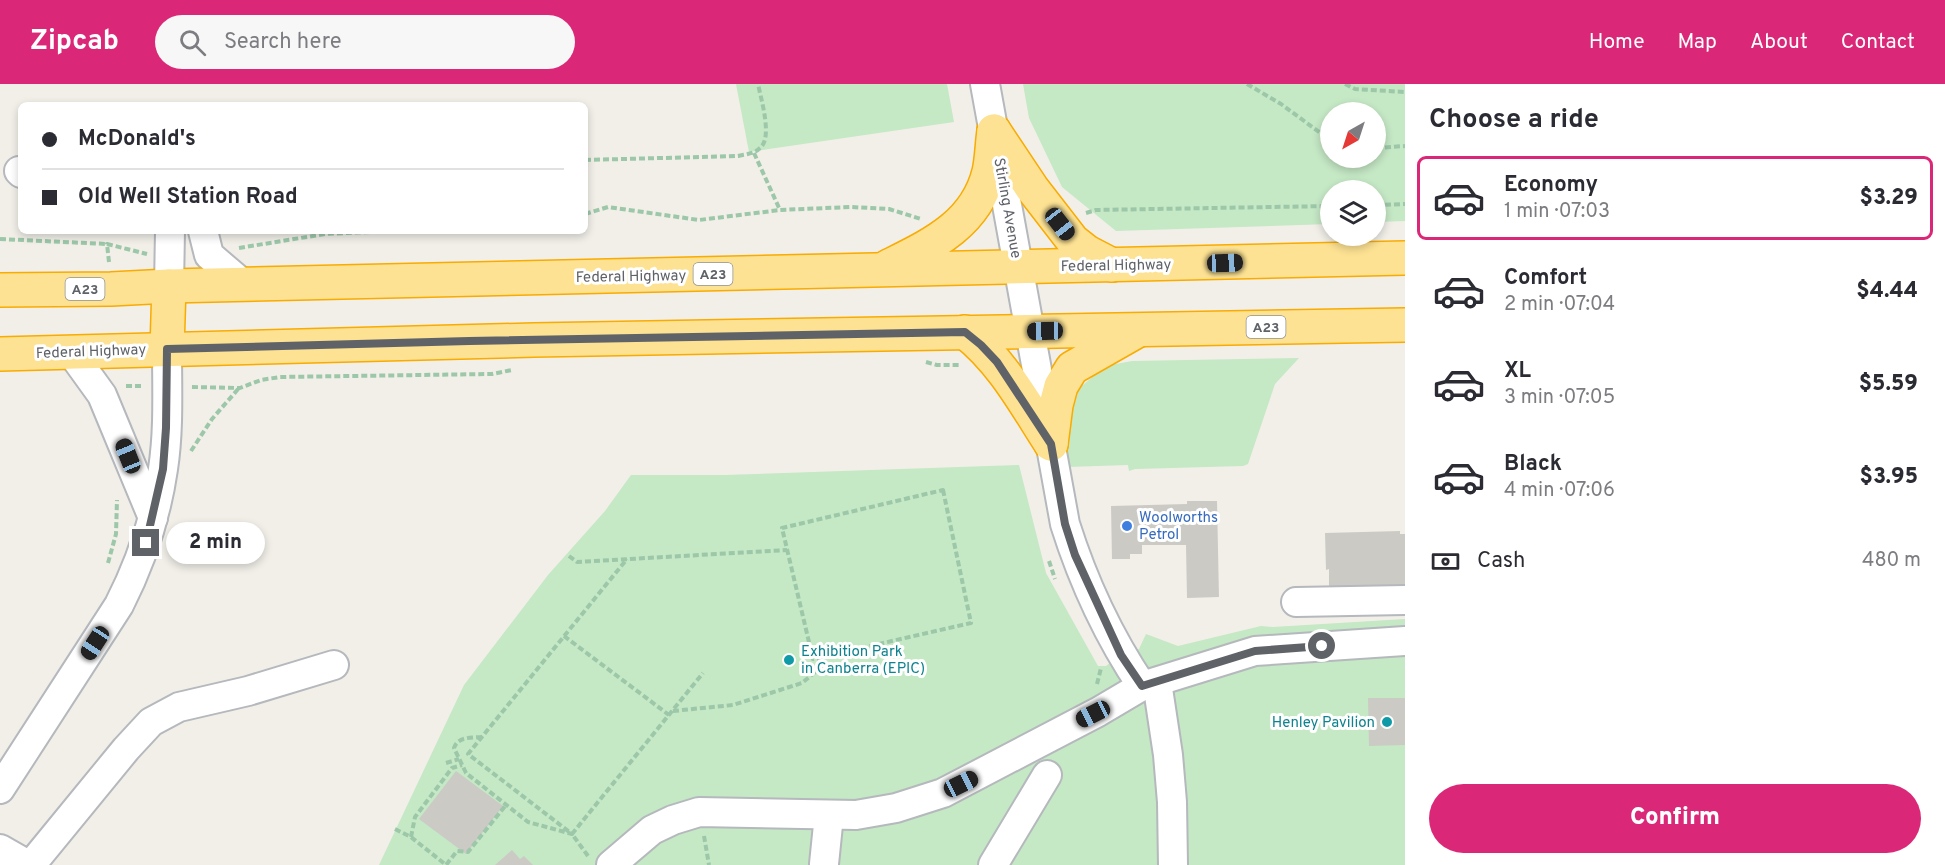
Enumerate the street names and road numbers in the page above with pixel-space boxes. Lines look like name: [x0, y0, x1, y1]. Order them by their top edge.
street label: Stirling Avenue: [988, 157, 1025, 260]
street label: Federal Highway: [1061, 256, 1172, 277]
road number: A23: [694, 263, 732, 285]
street label: Federal Highway: [576, 267, 687, 288]
road number: A23: [66, 278, 104, 300]
road number: A23: [1246, 316, 1286, 338]
street label: Federal Highway: [35, 341, 147, 364]

